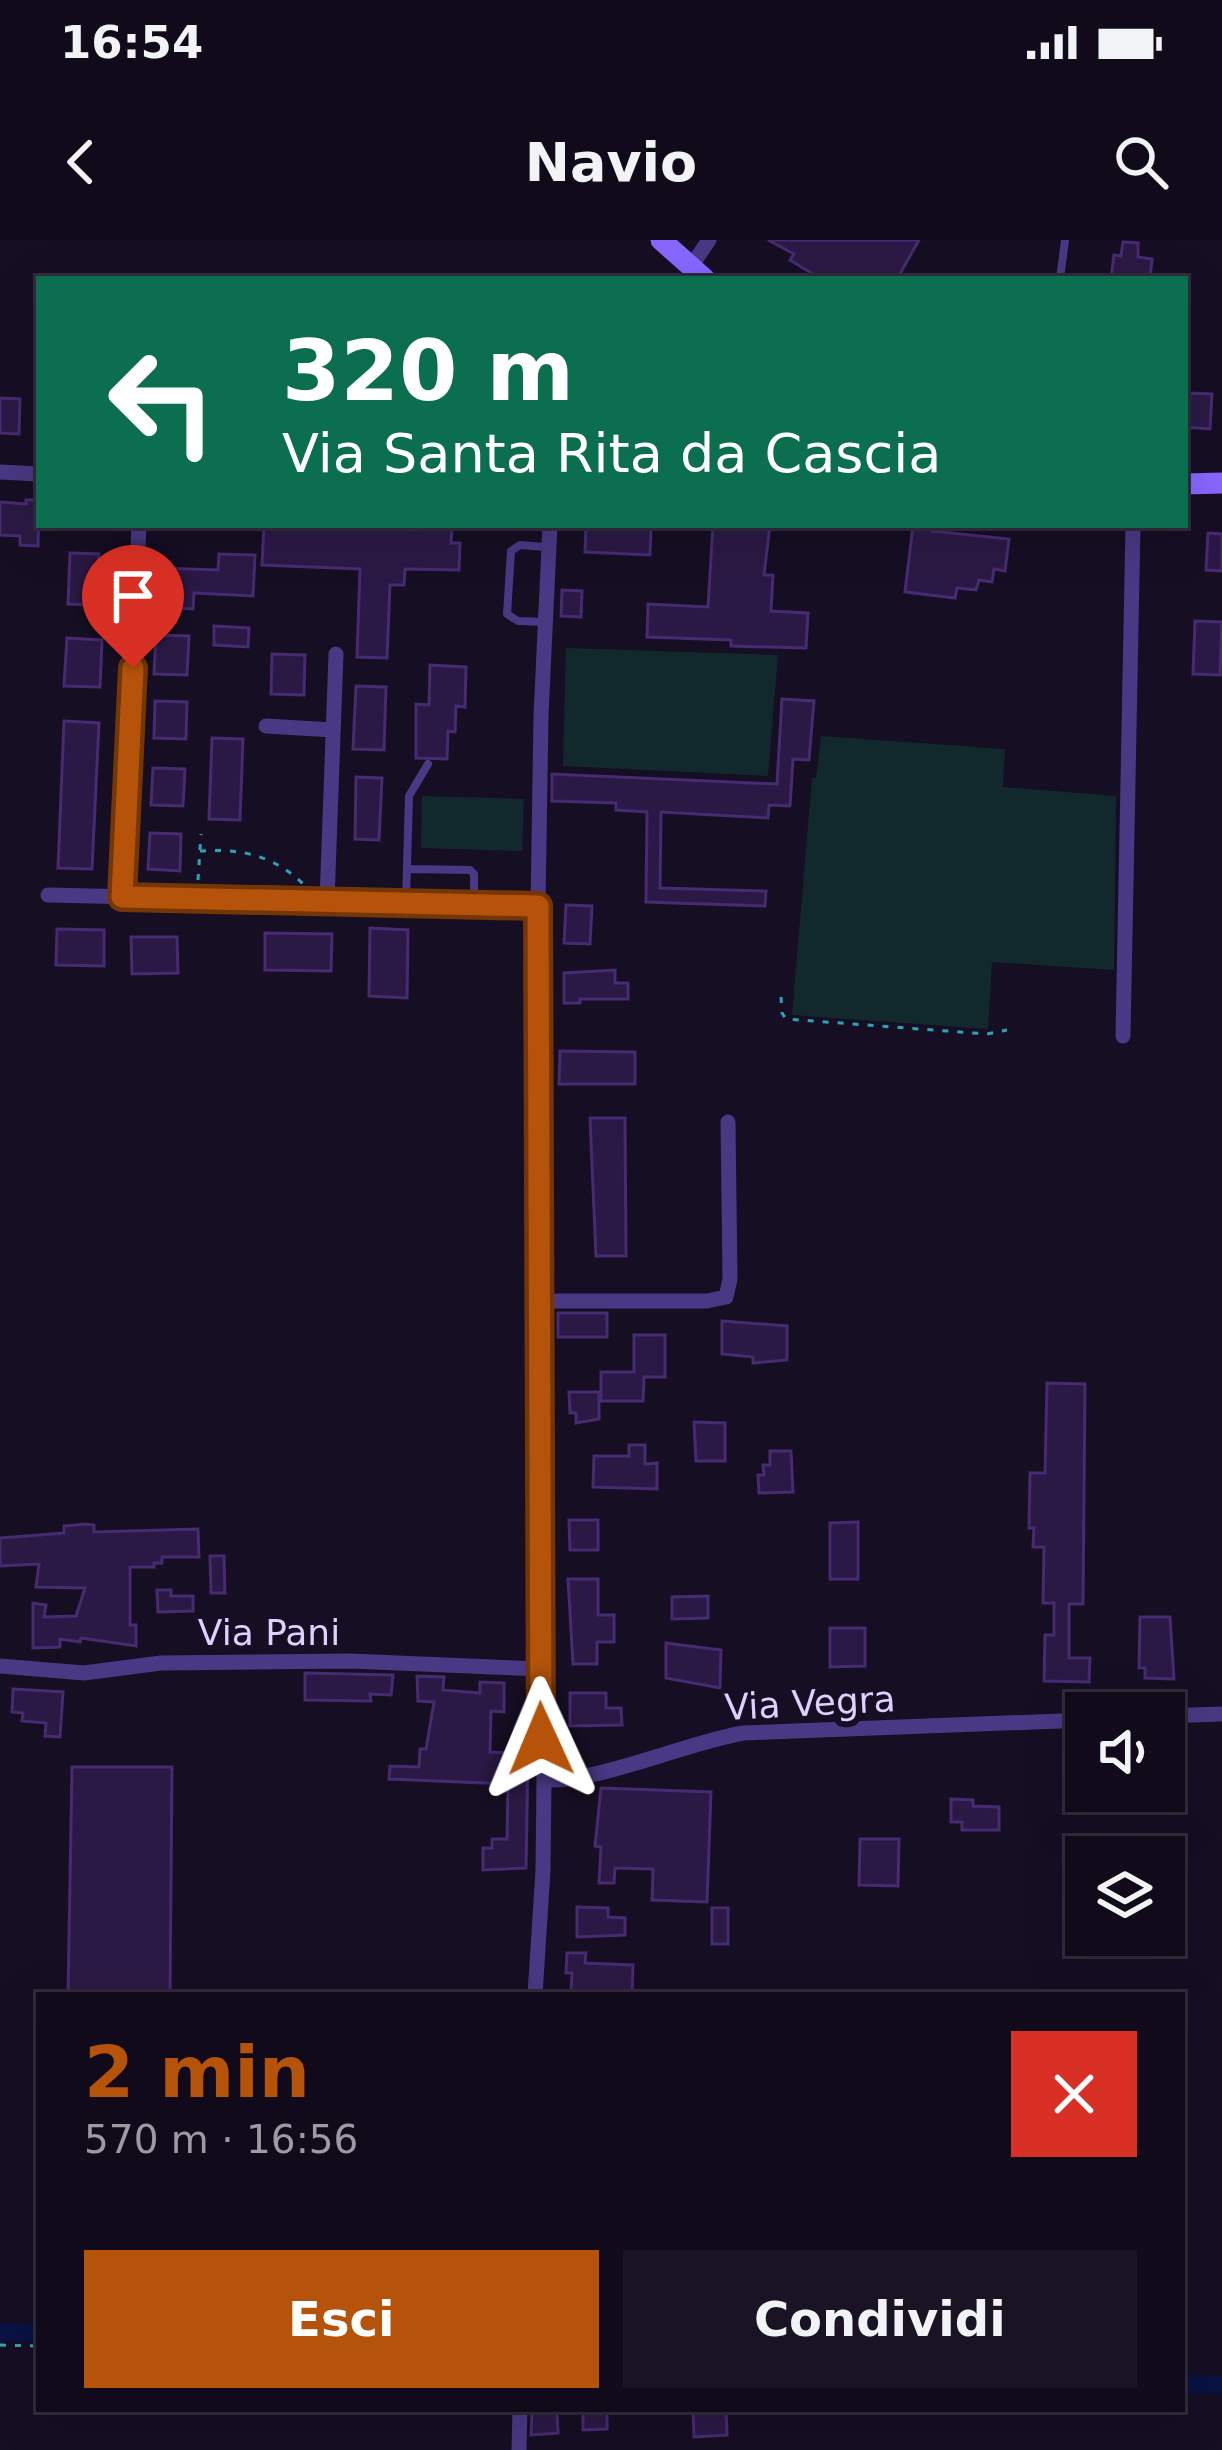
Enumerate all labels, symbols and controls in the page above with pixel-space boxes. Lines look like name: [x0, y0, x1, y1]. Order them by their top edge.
text: 16:54: [60, 16, 203, 69]
icon: back: [48, 129, 114, 195]
icon: search: [1108, 129, 1174, 195]
text: Navio: [525, 131, 697, 194]
text: 320 m: [282, 322, 574, 420]
icon: left: [84, 324, 240, 480]
text: Via Santa Rita da Cascia: [282, 422, 941, 485]
pin: [82, 545, 184, 668]
icon: arrive: [100, 563, 166, 629]
street label: Via Pani: [198, 1612, 340, 1653]
position arrow: [478, 1676, 604, 1802]
street label: Via Vegra: [724, 1678, 896, 1728]
map controls: [1065, 1692, 1185, 1956]
button: sound: [1065, 1692, 1185, 1812]
button: layers: [1065, 1836, 1185, 1956]
text: 2 min: [84, 2030, 310, 2114]
button: close: [1011, 2031, 1137, 2157]
text: 570 m · 16:56: [84, 2117, 358, 2162]
button: Esci: [84, 2250, 599, 2388]
button: Condividi: [623, 2250, 1137, 2388]

